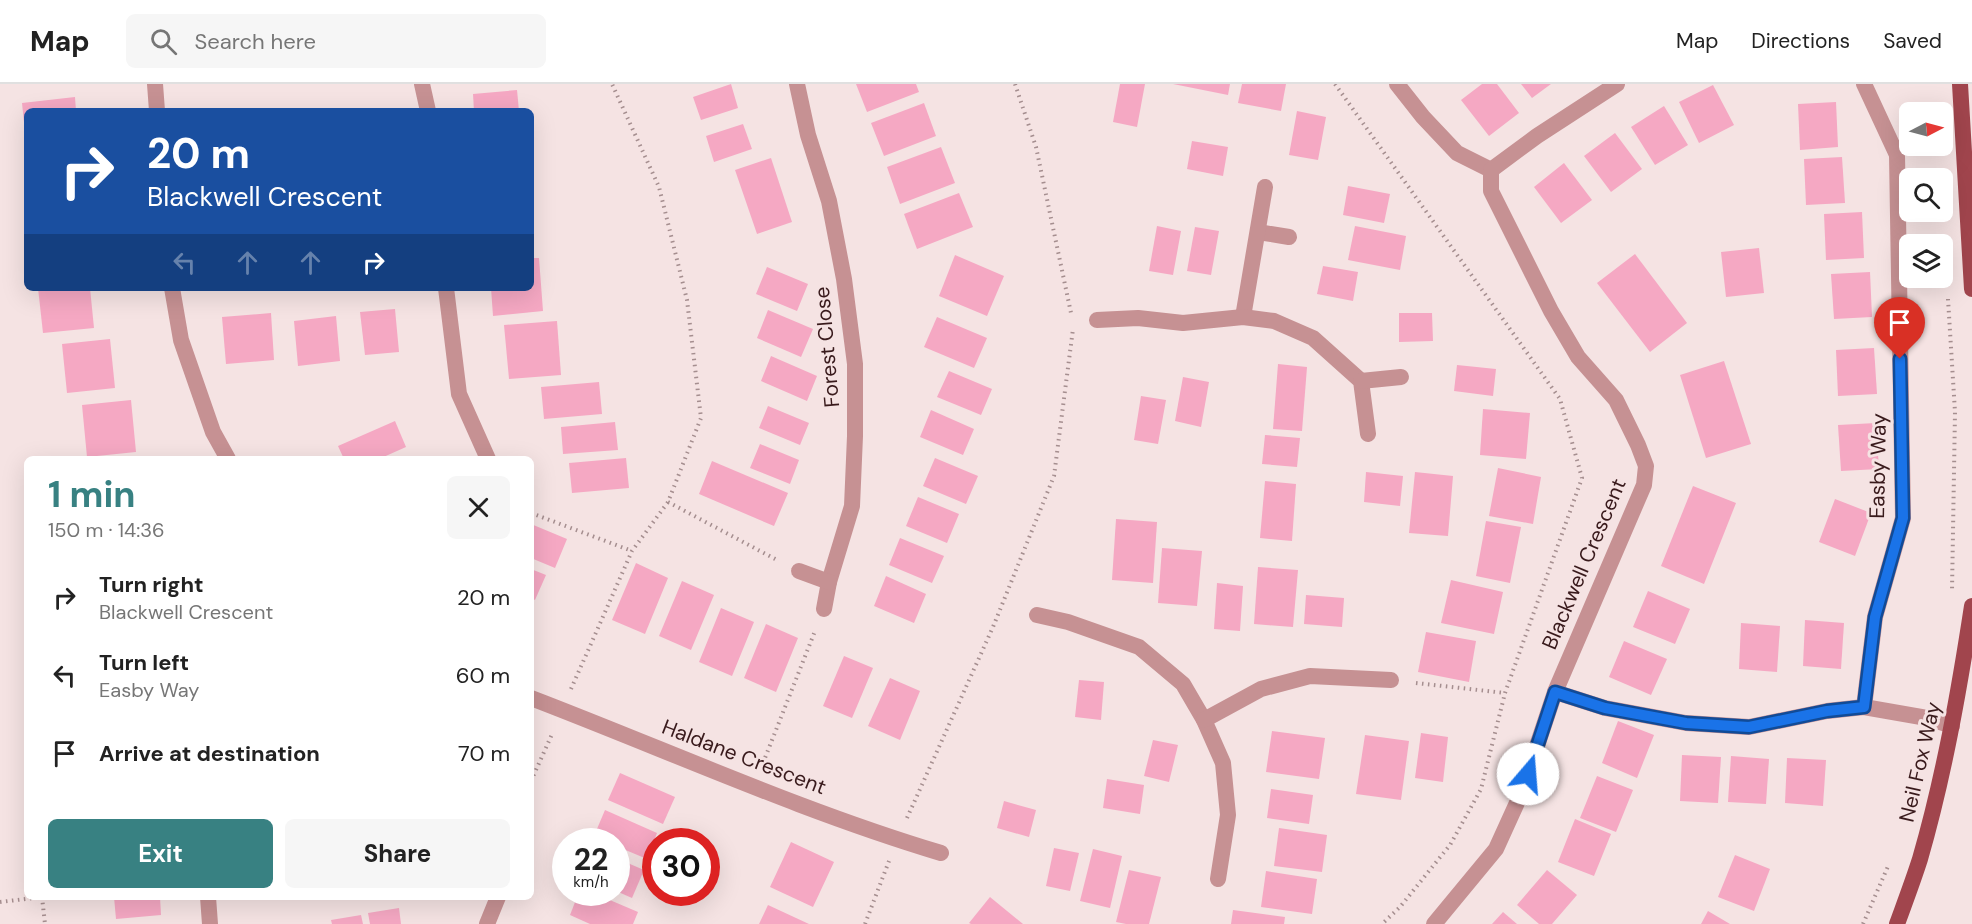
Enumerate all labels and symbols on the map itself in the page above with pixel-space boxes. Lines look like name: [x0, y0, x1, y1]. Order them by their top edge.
north arrow: [1899, 102, 1953, 156]
street label: Forest Close: [808, 285, 846, 409]
pin: [1874, 297, 1925, 359]
street label: Easby Way: [1863, 413, 1893, 519]
street label: Blackwell Crescent: [1535, 474, 1633, 654]
street label: Neil Fox Way: [1893, 699, 1948, 825]
street label: Haldane Crescent: [658, 713, 830, 801]
position arrow: [1496, 742, 1560, 806]
speed limit sign: 30: [642, 828, 720, 906]

